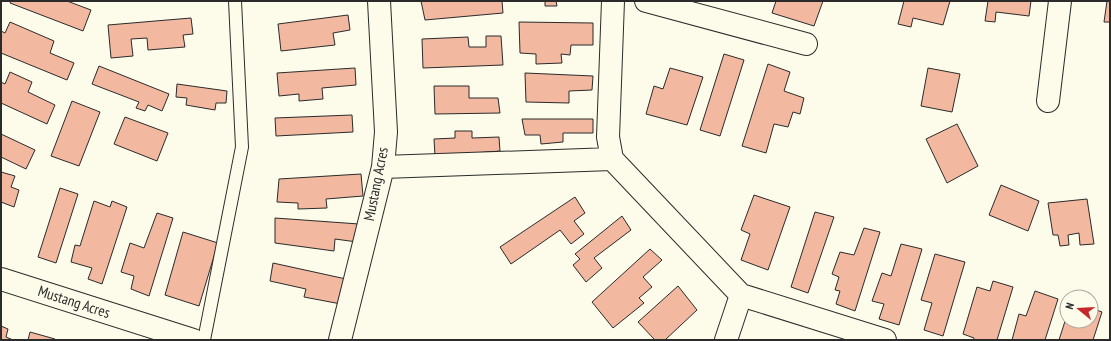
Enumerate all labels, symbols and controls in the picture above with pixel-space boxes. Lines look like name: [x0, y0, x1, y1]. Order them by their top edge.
street label: Mustang Acres: [359, 145, 392, 222]
street label: Mustang Acres: [36, 281, 113, 322]
north arrow: [1059, 289, 1099, 329]
text: N: [1062, 301, 1077, 311]

